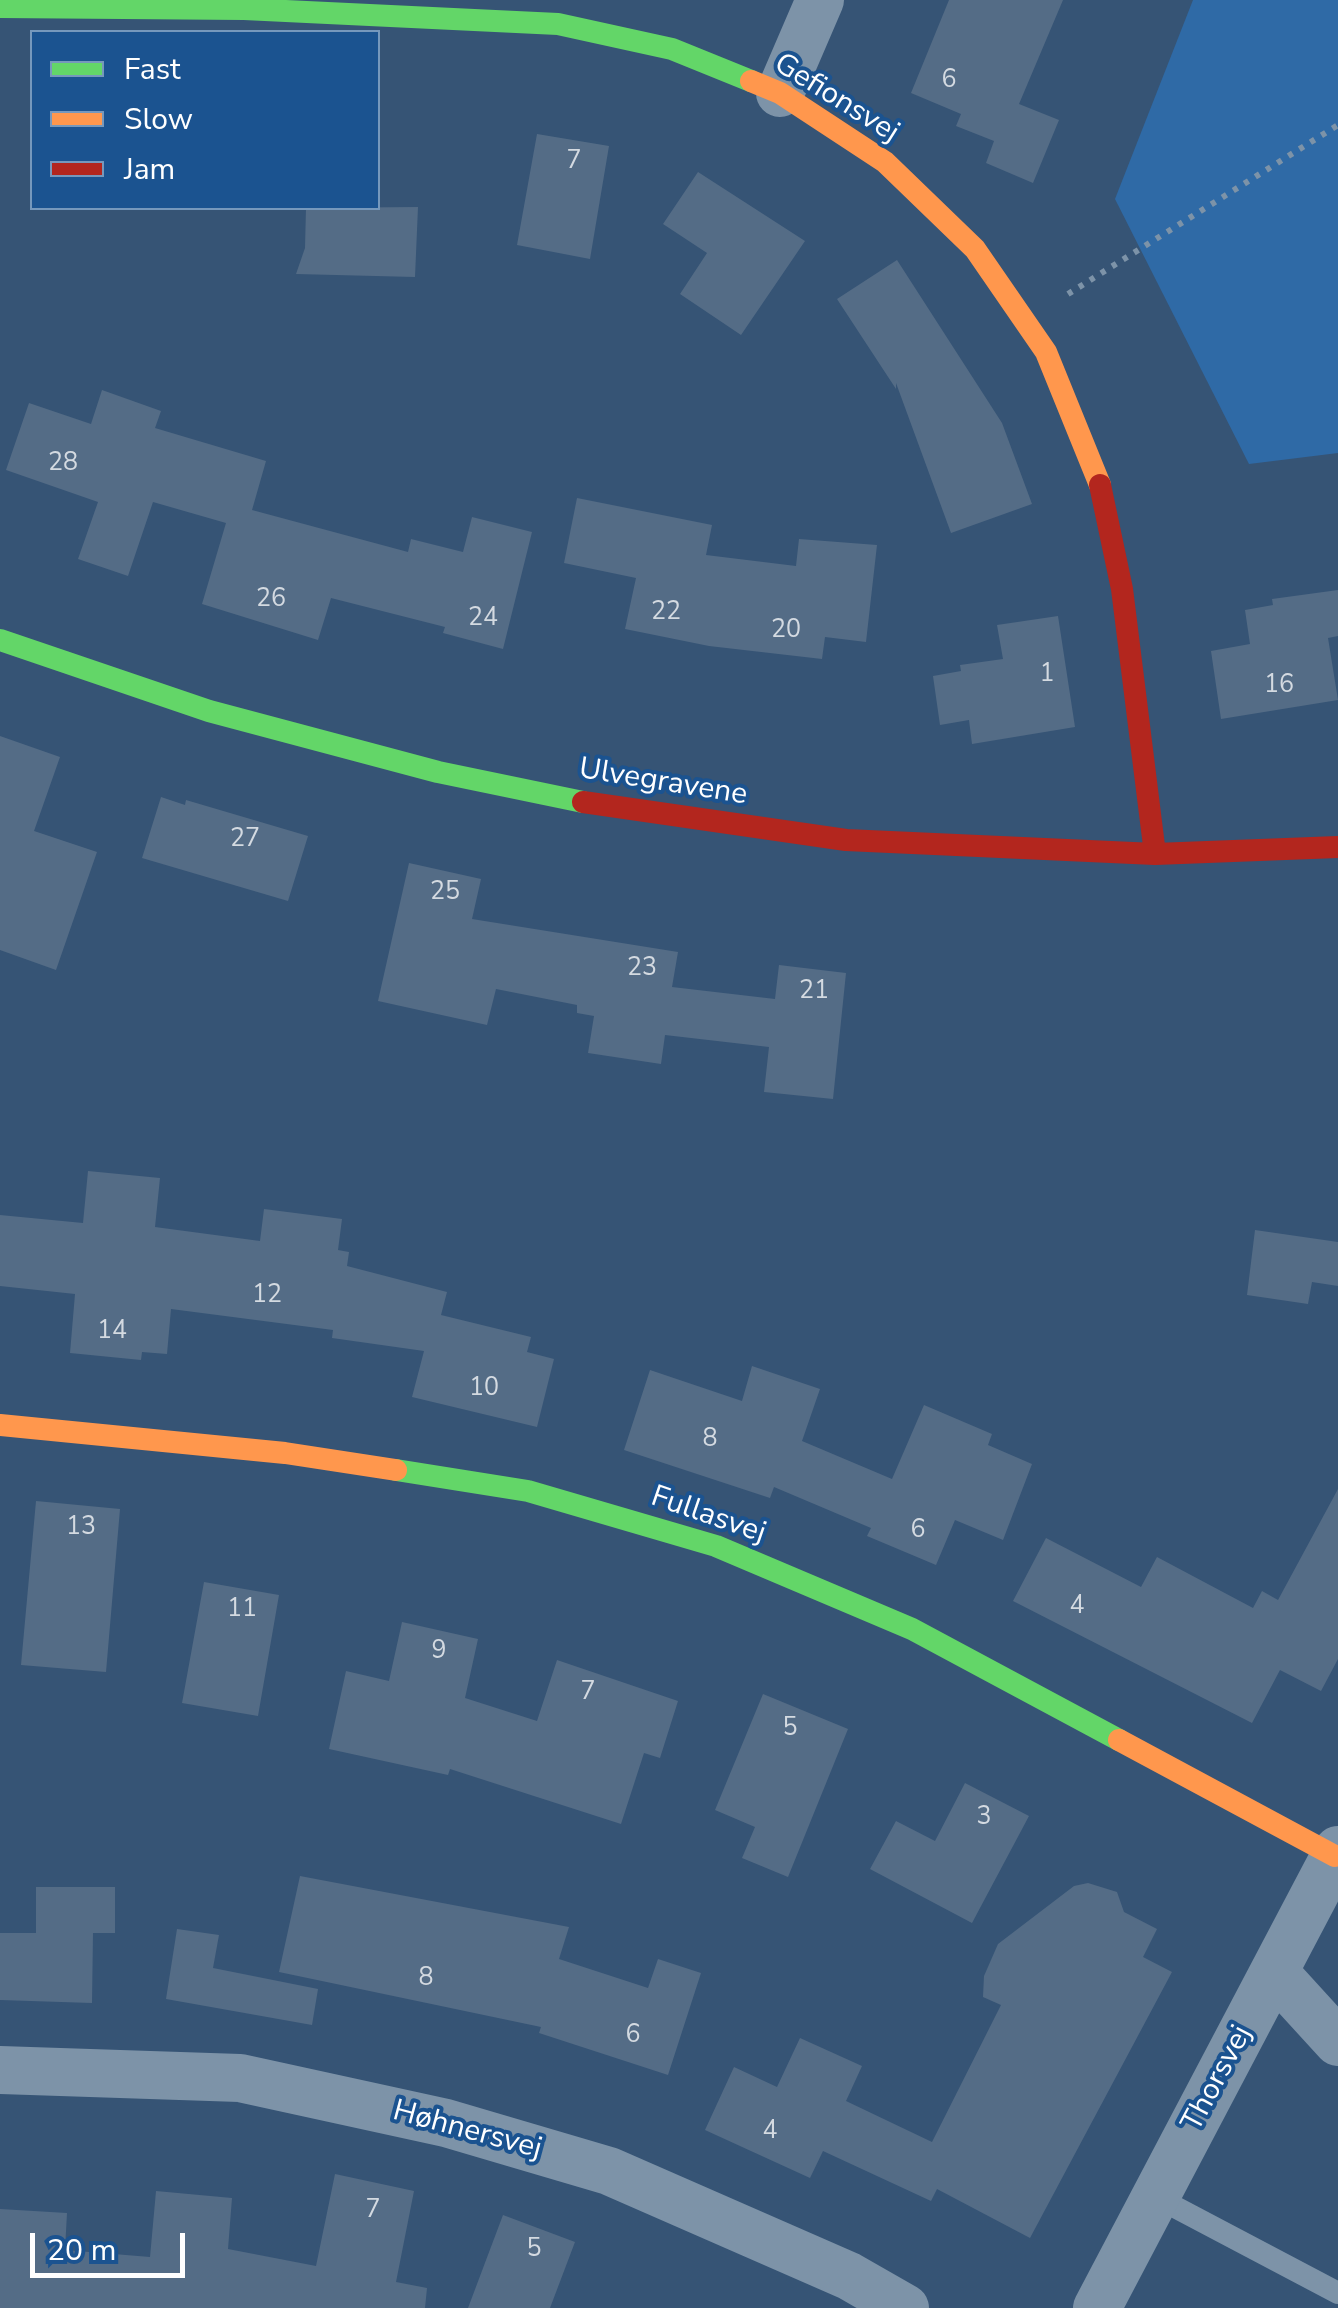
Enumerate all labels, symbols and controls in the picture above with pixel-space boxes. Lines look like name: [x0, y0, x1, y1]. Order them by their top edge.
legend: [30, 30, 380, 210]
street label: Gefionsvej: [767, 46, 905, 152]
text: Fast: [124, 49, 181, 90]
house number: 6: [942, 66, 956, 96]
text: Slow: [124, 99, 193, 140]
house number: 7: [567, 147, 581, 177]
text: Jam: [124, 149, 175, 190]
house number: 28: [48, 449, 78, 479]
house number: 26: [256, 585, 286, 615]
house number: 22: [651, 598, 681, 628]
house number: 24: [468, 604, 498, 634]
house number: 20: [771, 616, 801, 646]
house number: 1: [1040, 660, 1054, 690]
house number: 16: [1264, 671, 1294, 701]
street label: Ulvegravene: [576, 752, 750, 814]
house number: 27: [230, 825, 260, 855]
house number: 25: [430, 878, 460, 908]
house number: 23: [627, 954, 657, 984]
house number: 21: [799, 977, 829, 1007]
house number: 12: [252, 1281, 282, 1311]
house number: 14: [97, 1317, 127, 1347]
house number: 10: [469, 1374, 499, 1404]
house number: 8: [703, 1425, 717, 1455]
street label: Fullasvej: [646, 1480, 770, 1552]
house number: 13: [66, 1513, 96, 1543]
house number: 6: [911, 1516, 925, 1546]
house number: 4: [1070, 1592, 1084, 1622]
house number: 11: [227, 1595, 257, 1625]
house number: 9: [432, 1637, 446, 1667]
house number: 7: [581, 1678, 595, 1708]
house number: 5: [783, 1714, 797, 1744]
house number: 3: [977, 1803, 991, 1833]
house number: 8: [419, 1964, 433, 1994]
street label: Thorsvej: [1175, 2020, 1261, 2138]
house number: 6: [626, 2021, 640, 2051]
street label: Høhnersvej: [389, 2094, 545, 2168]
house number: 4: [763, 2117, 777, 2147]
house number: 7: [366, 2196, 380, 2226]
scale bar: [35, 2213, 190, 2275]
text: 20 m: [47, 2230, 116, 2271]
house number: 5: [527, 2235, 541, 2265]

